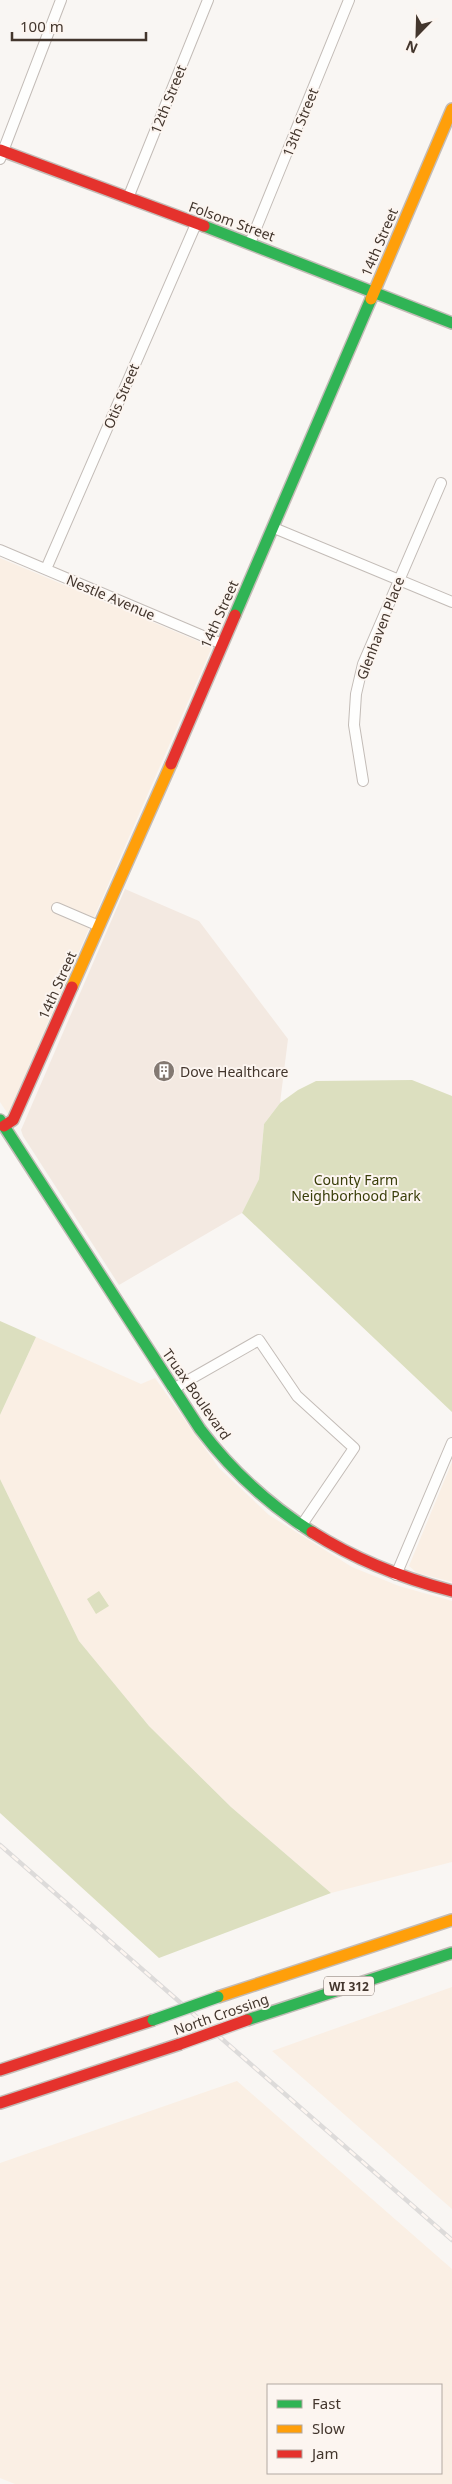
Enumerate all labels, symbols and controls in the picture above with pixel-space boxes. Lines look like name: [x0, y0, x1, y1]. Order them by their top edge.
scale bar: [12, 10, 146, 42]
north arrow: [392, 10, 442, 60]
text: 100 m: [20, 16, 64, 36]
text: N: [403, 36, 421, 58]
street label: 12th Street: [146, 62, 190, 136]
street label: 13th Street: [278, 85, 322, 159]
street label: Folsom Street: [186, 197, 278, 245]
street label: 14th Street: [356, 205, 402, 279]
street label: Otis Street: [99, 361, 143, 431]
street label: Nestle Avenue: [64, 570, 158, 624]
street label: Glenhaven Place: [352, 574, 408, 682]
street label: 14th Street: [196, 577, 242, 651]
street label: 14th Street: [34, 948, 80, 1022]
building icon: Dove Healthcare: [152, 1059, 176, 1083]
place label: Dove Healthcare: [180, 1062, 289, 1081]
park label: County Farm Neighborhood Park: [291, 1170, 421, 1205]
street label: Truax Boulevard: [159, 1345, 235, 1443]
road number: WI 312: [324, 1976, 374, 1995]
street label: North Crossing: [171, 1989, 271, 2039]
legend: [267, 2384, 442, 2474]
text: Fast: [312, 2393, 341, 2413]
text: Slow: [312, 2418, 345, 2438]
text: Jam: [310, 2443, 339, 2463]

